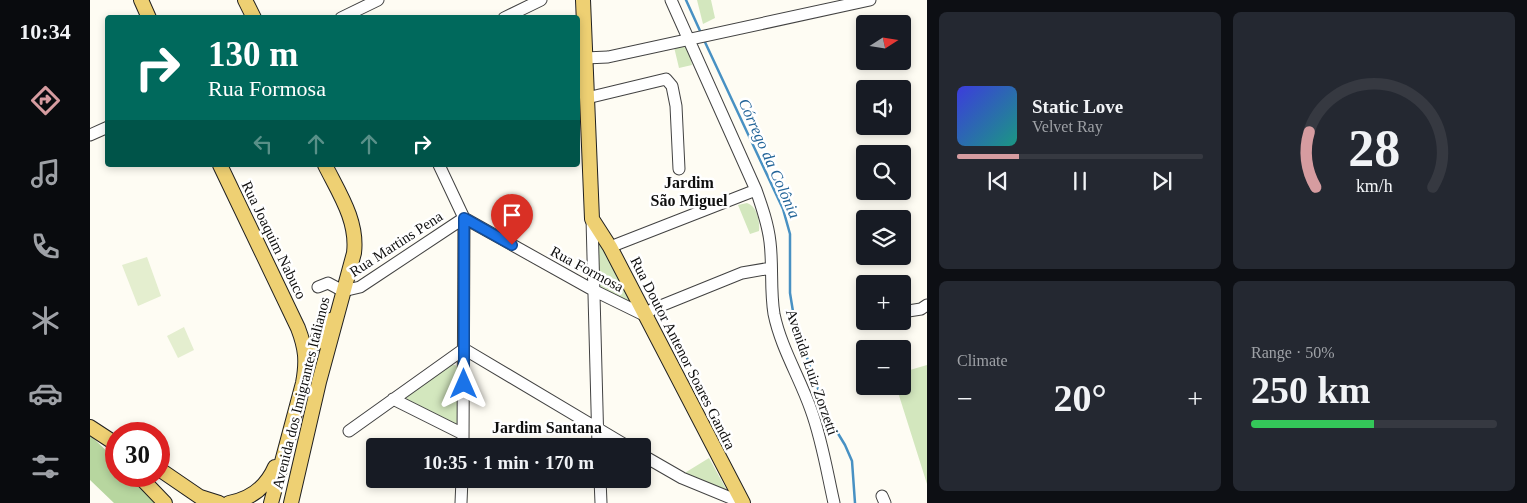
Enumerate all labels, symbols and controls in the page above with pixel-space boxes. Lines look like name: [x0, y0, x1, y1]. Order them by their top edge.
north arrow: [856, 15, 911, 70]
map controls: [856, 15, 911, 395]
text: 10:34: [19, 19, 71, 44]
icon: right: [125, 35, 190, 100]
text: 130 m: [208, 35, 298, 74]
text: Rua Formosa: [208, 76, 326, 101]
button: sound: [856, 80, 911, 135]
icon: directions: [28, 83, 63, 118]
water label: Córrego da Colônia: [735, 96, 804, 221]
text: Static Love: [1032, 96, 1123, 117]
text: Velvet Ray: [1032, 118, 1103, 135]
text: 28: [1348, 120, 1400, 177]
icon: left: [249, 130, 277, 158]
icon: ahead: [302, 130, 330, 158]
icon: ahead: [355, 130, 383, 158]
icon: right: [408, 130, 436, 158]
button: search: [856, 145, 911, 200]
icon: music: [28, 156, 63, 191]
icon: previous: [984, 167, 1012, 195]
icon: pause: [1066, 167, 1094, 195]
icon: next: [1148, 167, 1176, 195]
district label: Jardim São Miguel: [651, 174, 728, 210]
text: km/h: [1356, 176, 1392, 196]
street label: Rua Joaquim Nabuco: [239, 178, 309, 302]
pin: [491, 194, 533, 245]
icon: arrive: [498, 201, 526, 229]
street label: Rua Martins Pena: [347, 208, 446, 280]
button: layers: [856, 210, 911, 265]
icon: phone: [28, 229, 63, 264]
street label: Rua Formosa: [548, 243, 627, 295]
street label: Rua Doutor Antenor Soares Gandra: [627, 254, 739, 452]
button: +: [856, 275, 911, 330]
street label: Avenida dos Imigrantes Italianos: [269, 295, 333, 491]
icon: climate: [28, 303, 63, 338]
street label: Avenida Luiz Zorzetti: [783, 307, 841, 437]
button: −: [856, 340, 911, 395]
text: Range · 50%: [1251, 344, 1335, 361]
text: Climate: [957, 352, 1008, 369]
position arrow: [437, 357, 489, 409]
text: 250 km: [1251, 369, 1370, 411]
icon: car: [28, 376, 63, 411]
text: 20°: [1053, 377, 1107, 419]
text: −: [957, 383, 973, 414]
text: +: [1187, 383, 1203, 414]
district label: Jardim Santana: [492, 419, 602, 436]
speed limit sign: 30: [105, 422, 170, 487]
icon: filters: [28, 449, 63, 484]
text: 10:35 · 1 min · 170 m: [423, 452, 594, 473]

